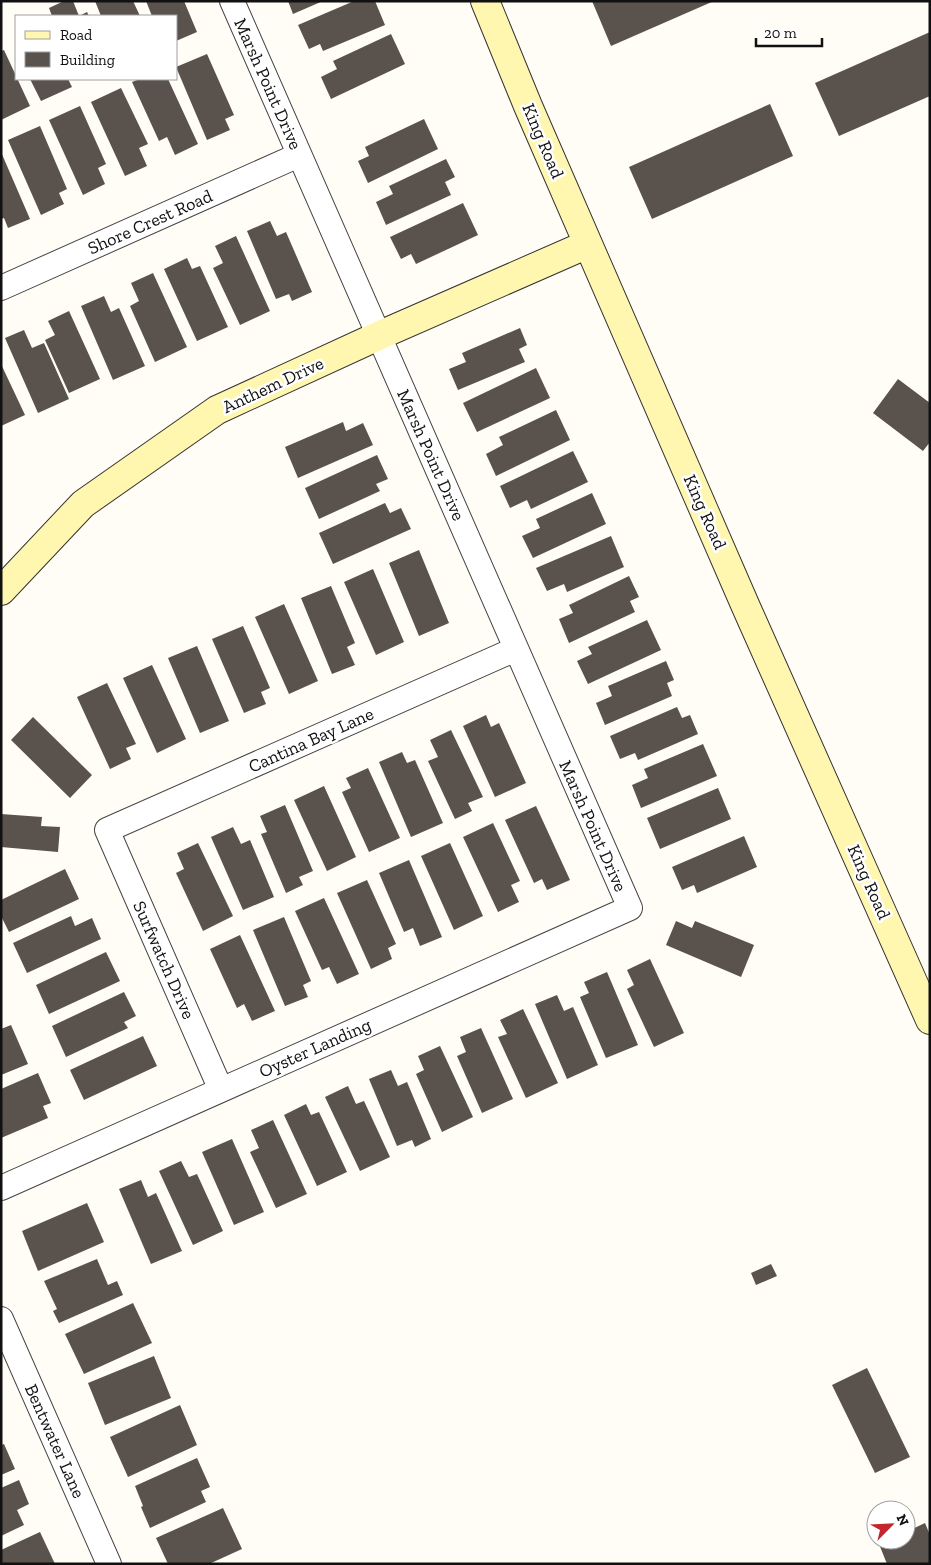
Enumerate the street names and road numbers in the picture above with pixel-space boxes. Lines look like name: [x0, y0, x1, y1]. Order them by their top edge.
street label: Marsh Point Drive: [229, 15, 307, 153]
street label: King Road: [517, 100, 569, 182]
street label: Shore Crest Road: [84, 185, 216, 259]
street label: Anthem Drive: [219, 352, 327, 418]
street label: Marsh Point Drive: [392, 386, 470, 524]
street label: King Road: [679, 471, 731, 553]
street label: Cantina Bay Lane: [245, 703, 377, 777]
street label: Marsh Point Drive: [554, 757, 632, 895]
street label: King Road: [843, 841, 895, 923]
street label: Surfwatch Drive: [128, 898, 200, 1022]
street label: Oyster Landing: [256, 1013, 375, 1083]
street label: Bentwater Lane: [20, 1381, 90, 1501]

